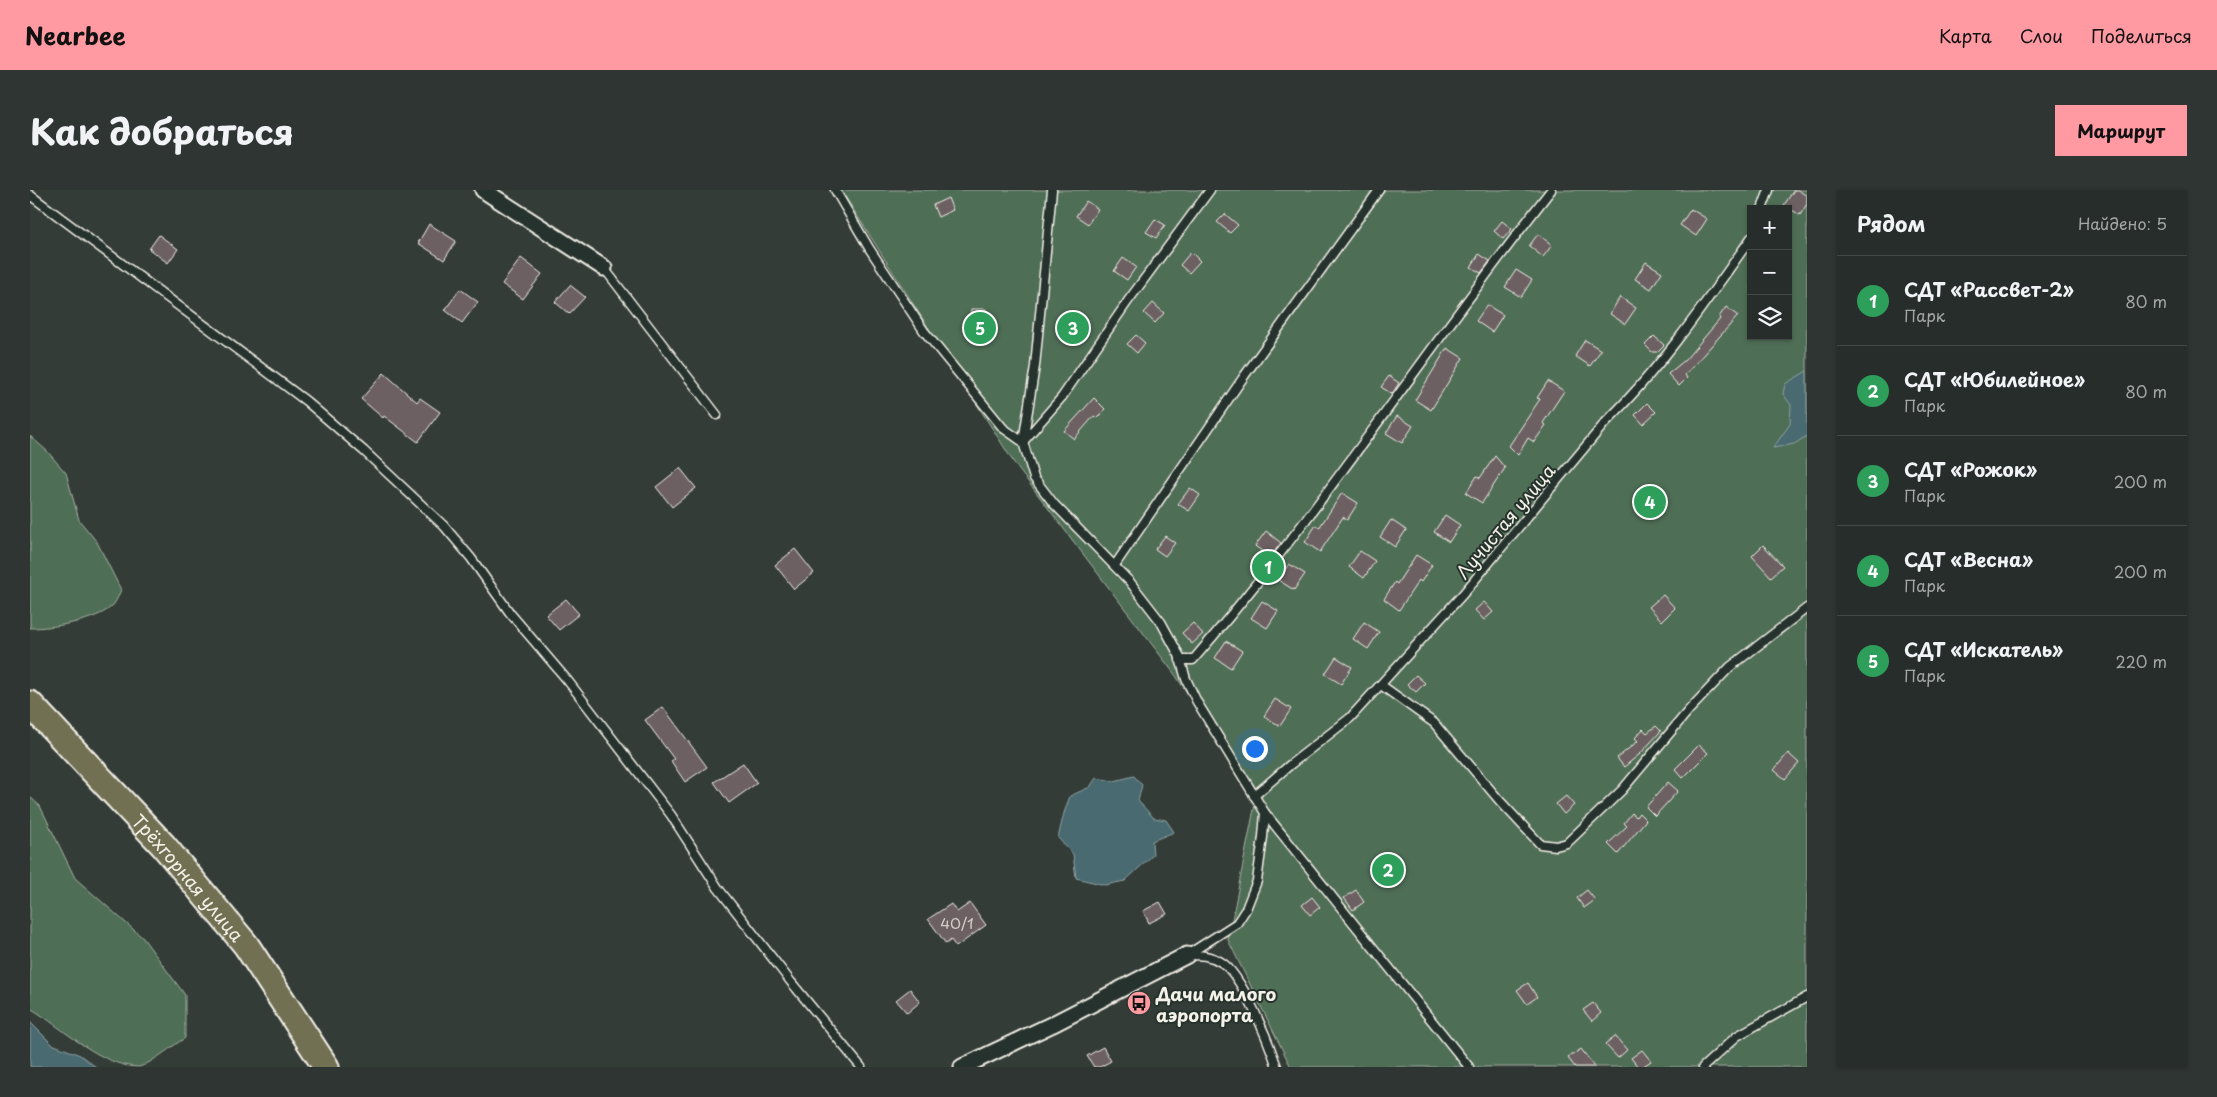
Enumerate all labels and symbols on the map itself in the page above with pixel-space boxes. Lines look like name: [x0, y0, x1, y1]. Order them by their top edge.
pin: 5: [964, 309, 996, 347]
pin: 3: [1057, 309, 1089, 347]
street label: Лучистая улица: [1449, 457, 1562, 584]
pin: 4: [1634, 483, 1666, 521]
pin: 1: [1252, 548, 1284, 586]
your location: [1242, 736, 1268, 762]
street label: Трёхгорная улица: [126, 807, 251, 948]
pin: 2: [1372, 851, 1404, 889]
house number: 40/1: [940, 911, 974, 934]
place label: Дачи малого аэропорта: [1155, 980, 1277, 1028]
bus stop icon: Дачи малого аэропорта: [1126, 990, 1152, 1016]

